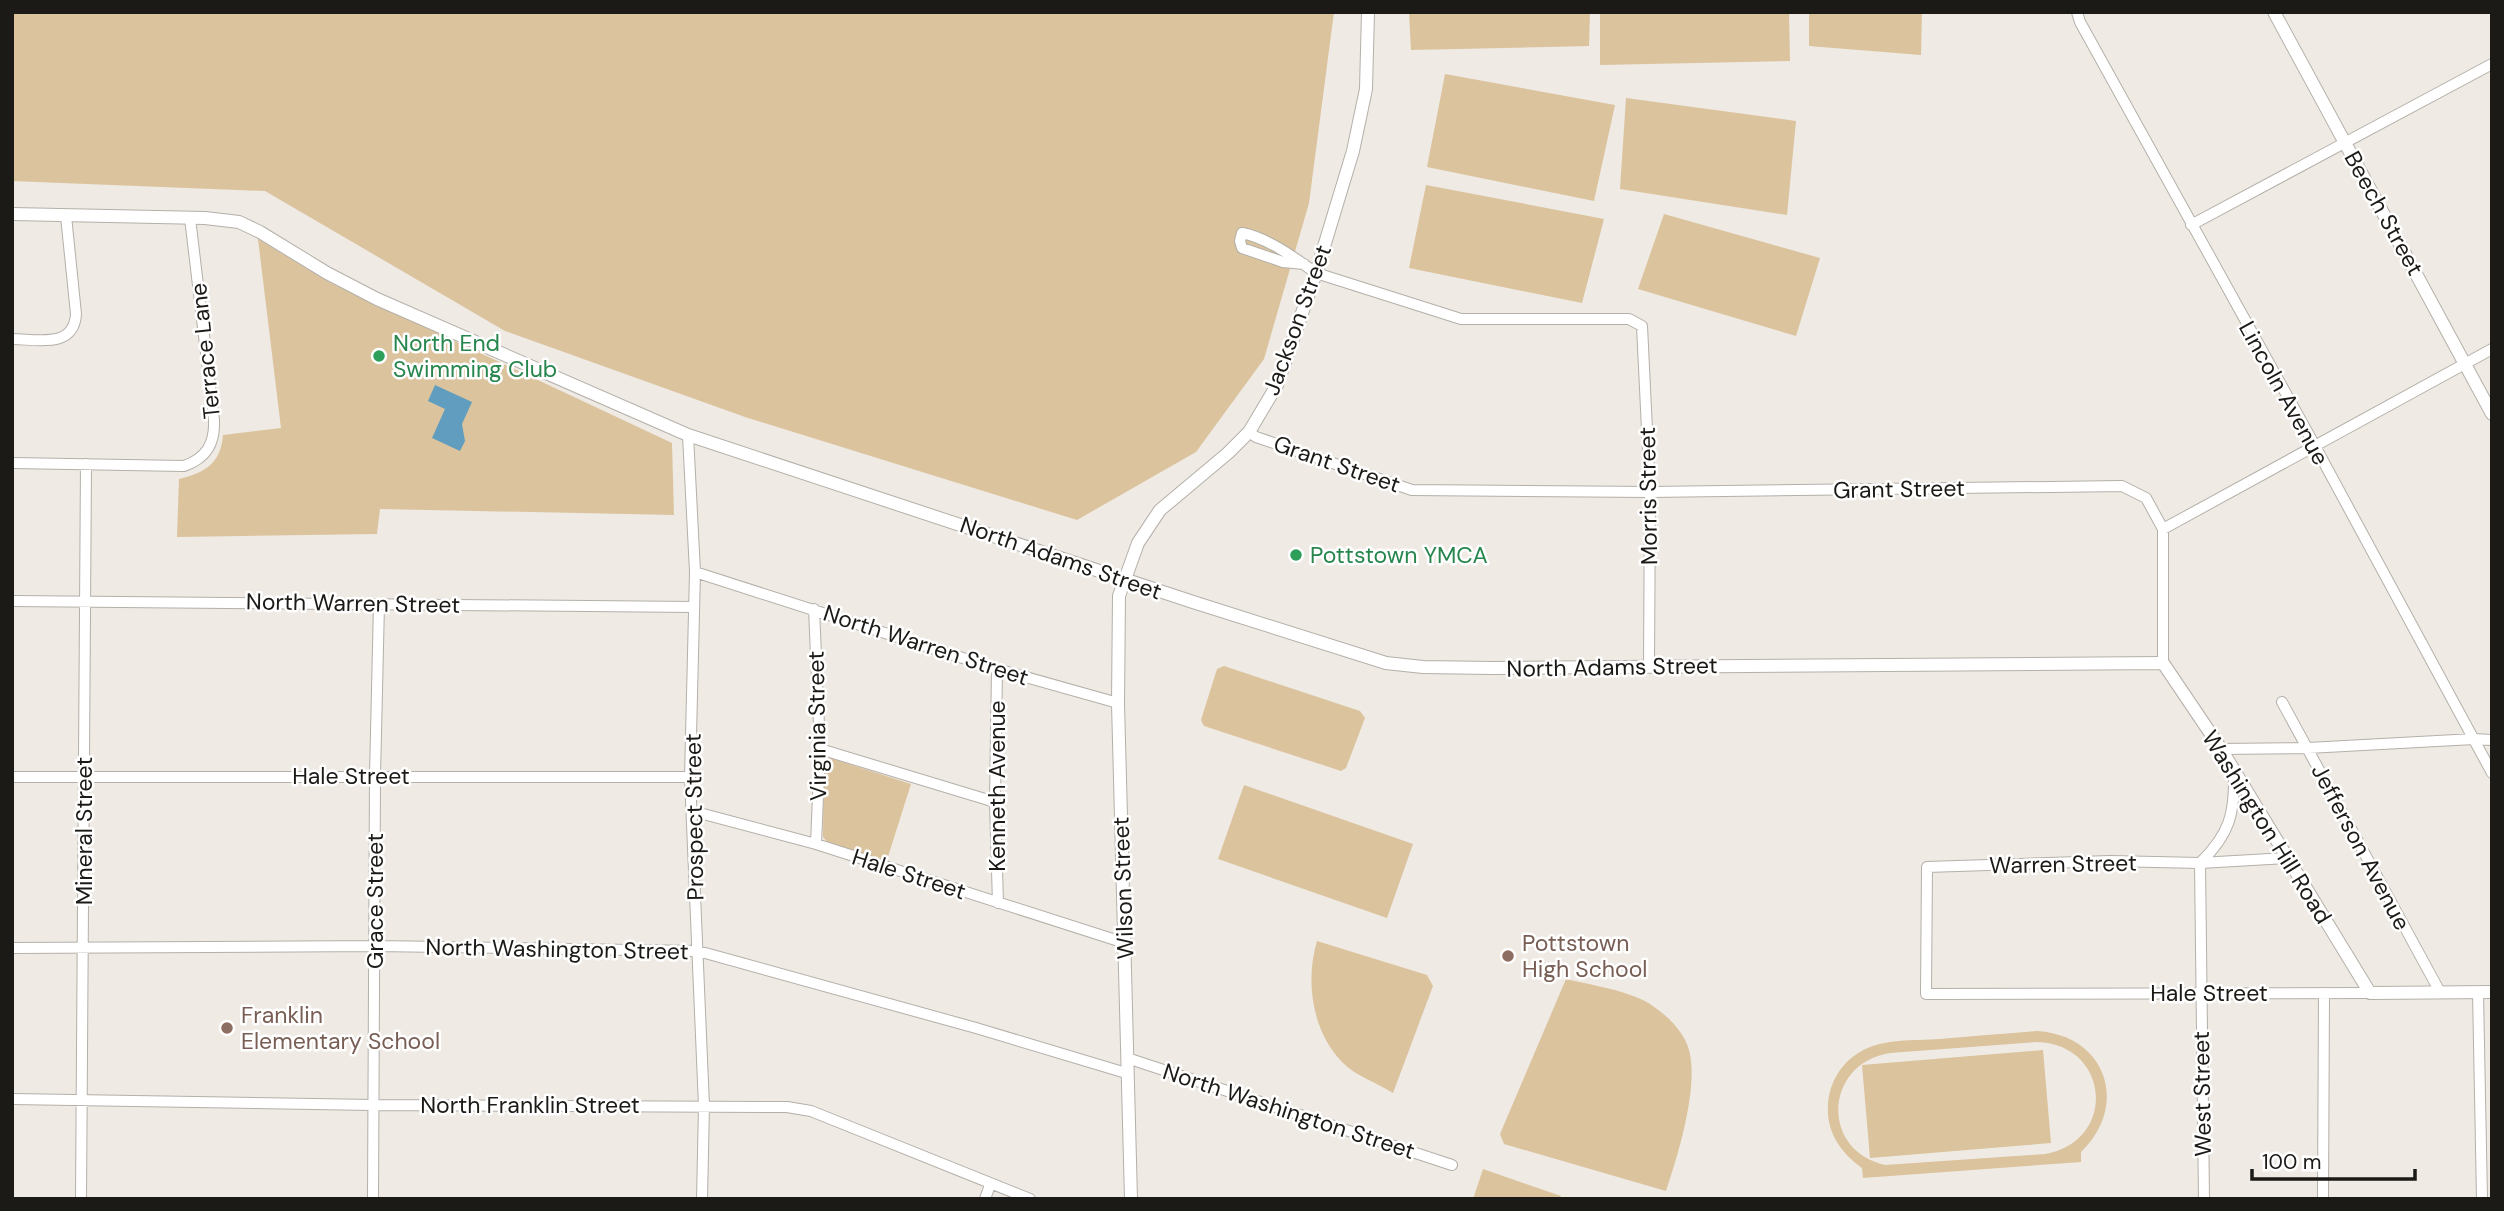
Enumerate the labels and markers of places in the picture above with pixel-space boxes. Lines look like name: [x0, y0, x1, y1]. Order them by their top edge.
place label: North End Swimming Club: [393, 328, 557, 384]
marker: North End Swimming Club: [371, 348, 387, 364]
place label: Pottstown YMCA: [1310, 540, 1488, 570]
marker: Pottstown YMCA: [1288, 547, 1304, 563]
place label: Pottstown High School: [1522, 928, 1648, 984]
marker: Pottstown High School: [1500, 948, 1516, 964]
place label: Franklin Elementary School: [241, 1000, 440, 1056]
marker: Franklin Elementary School: [219, 1020, 235, 1036]

